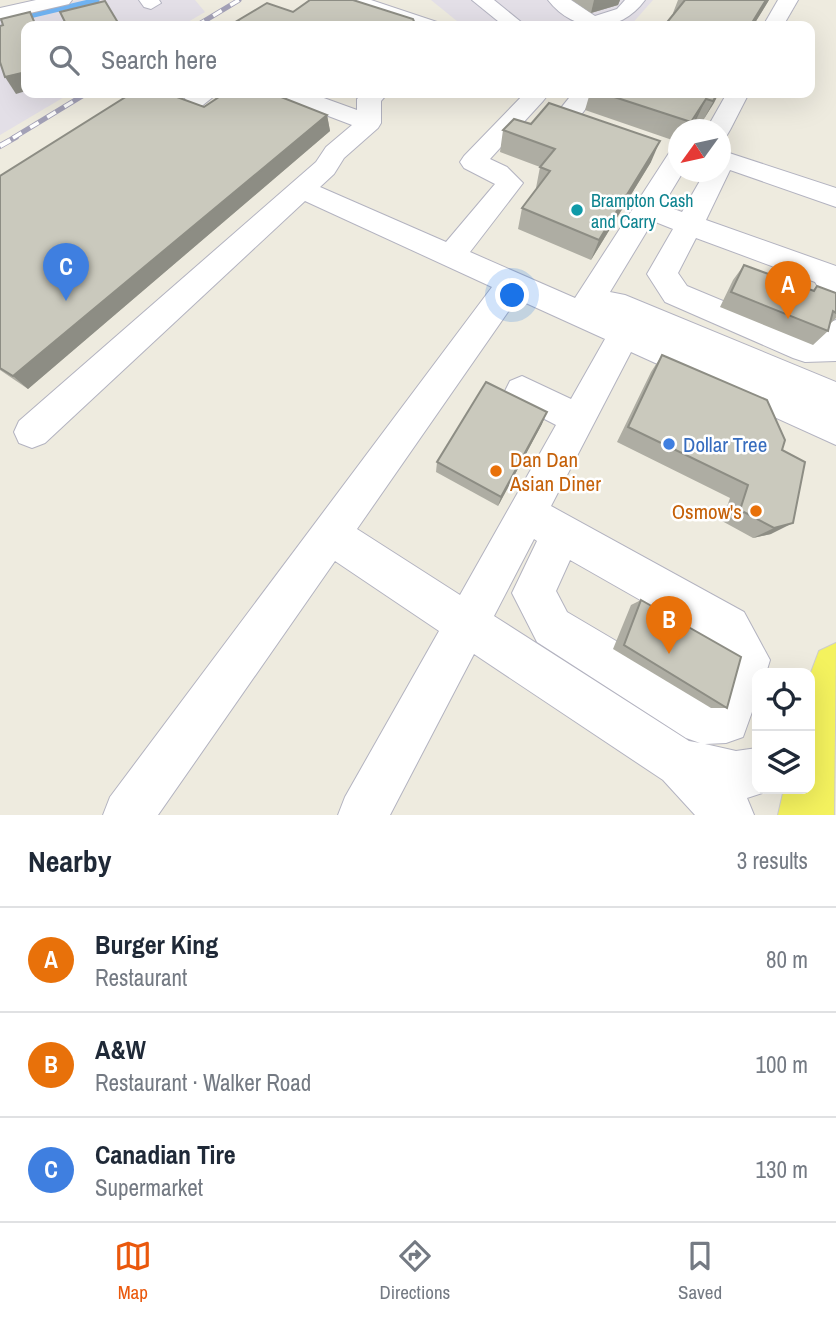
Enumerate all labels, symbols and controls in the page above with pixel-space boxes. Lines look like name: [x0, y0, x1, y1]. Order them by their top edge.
search box: [21, 21, 815, 98]
icon: search: [45, 41, 83, 79]
text: Search here: [101, 42, 217, 77]
north arrow: [668, 119, 731, 182]
place label: Brampton Cash and Carry: [591, 188, 694, 234]
marker: Brampton Cash and Carry: [569, 202, 585, 218]
pin: C: [43, 243, 89, 301]
pin: A: [765, 261, 811, 319]
your location: [495, 278, 529, 312]
place label: Dollar Tree: [683, 430, 767, 459]
marker: Dollar Tree: [661, 436, 677, 452]
place label: Dan Dan Asian Diner: [509, 445, 601, 498]
marker: Dan Dan Asian Diner: [488, 463, 504, 479]
place label: Osmow's: [672, 497, 742, 526]
marker: Osmow's: [748, 503, 764, 519]
pin: B: [646, 596, 692, 654]
map controls: [752, 668, 815, 794]
button: locate: [752, 668, 815, 731]
button: layers: [752, 731, 815, 794]
text: Nearby: [28, 841, 111, 881]
text: 3 results: [737, 845, 808, 876]
text: Burger King: [95, 927, 218, 962]
text: A: [44, 944, 58, 975]
text: 80 m: [766, 944, 808, 975]
text: Restaurant: [95, 962, 187, 993]
text: A&W: [95, 1032, 146, 1067]
text: B: [44, 1049, 58, 1080]
text: 100 m: [756, 1049, 808, 1080]
text: Restaurant · Walker Road: [95, 1067, 311, 1098]
text: Canadian Tire: [95, 1137, 236, 1172]
text: C: [44, 1154, 58, 1185]
text: 130 m: [756, 1154, 808, 1185]
text: Supermarket: [95, 1172, 203, 1203]
tab: Map: [114, 1237, 152, 1305]
tab: Directions: [379, 1237, 450, 1305]
tab: Saved: [678, 1237, 722, 1305]

